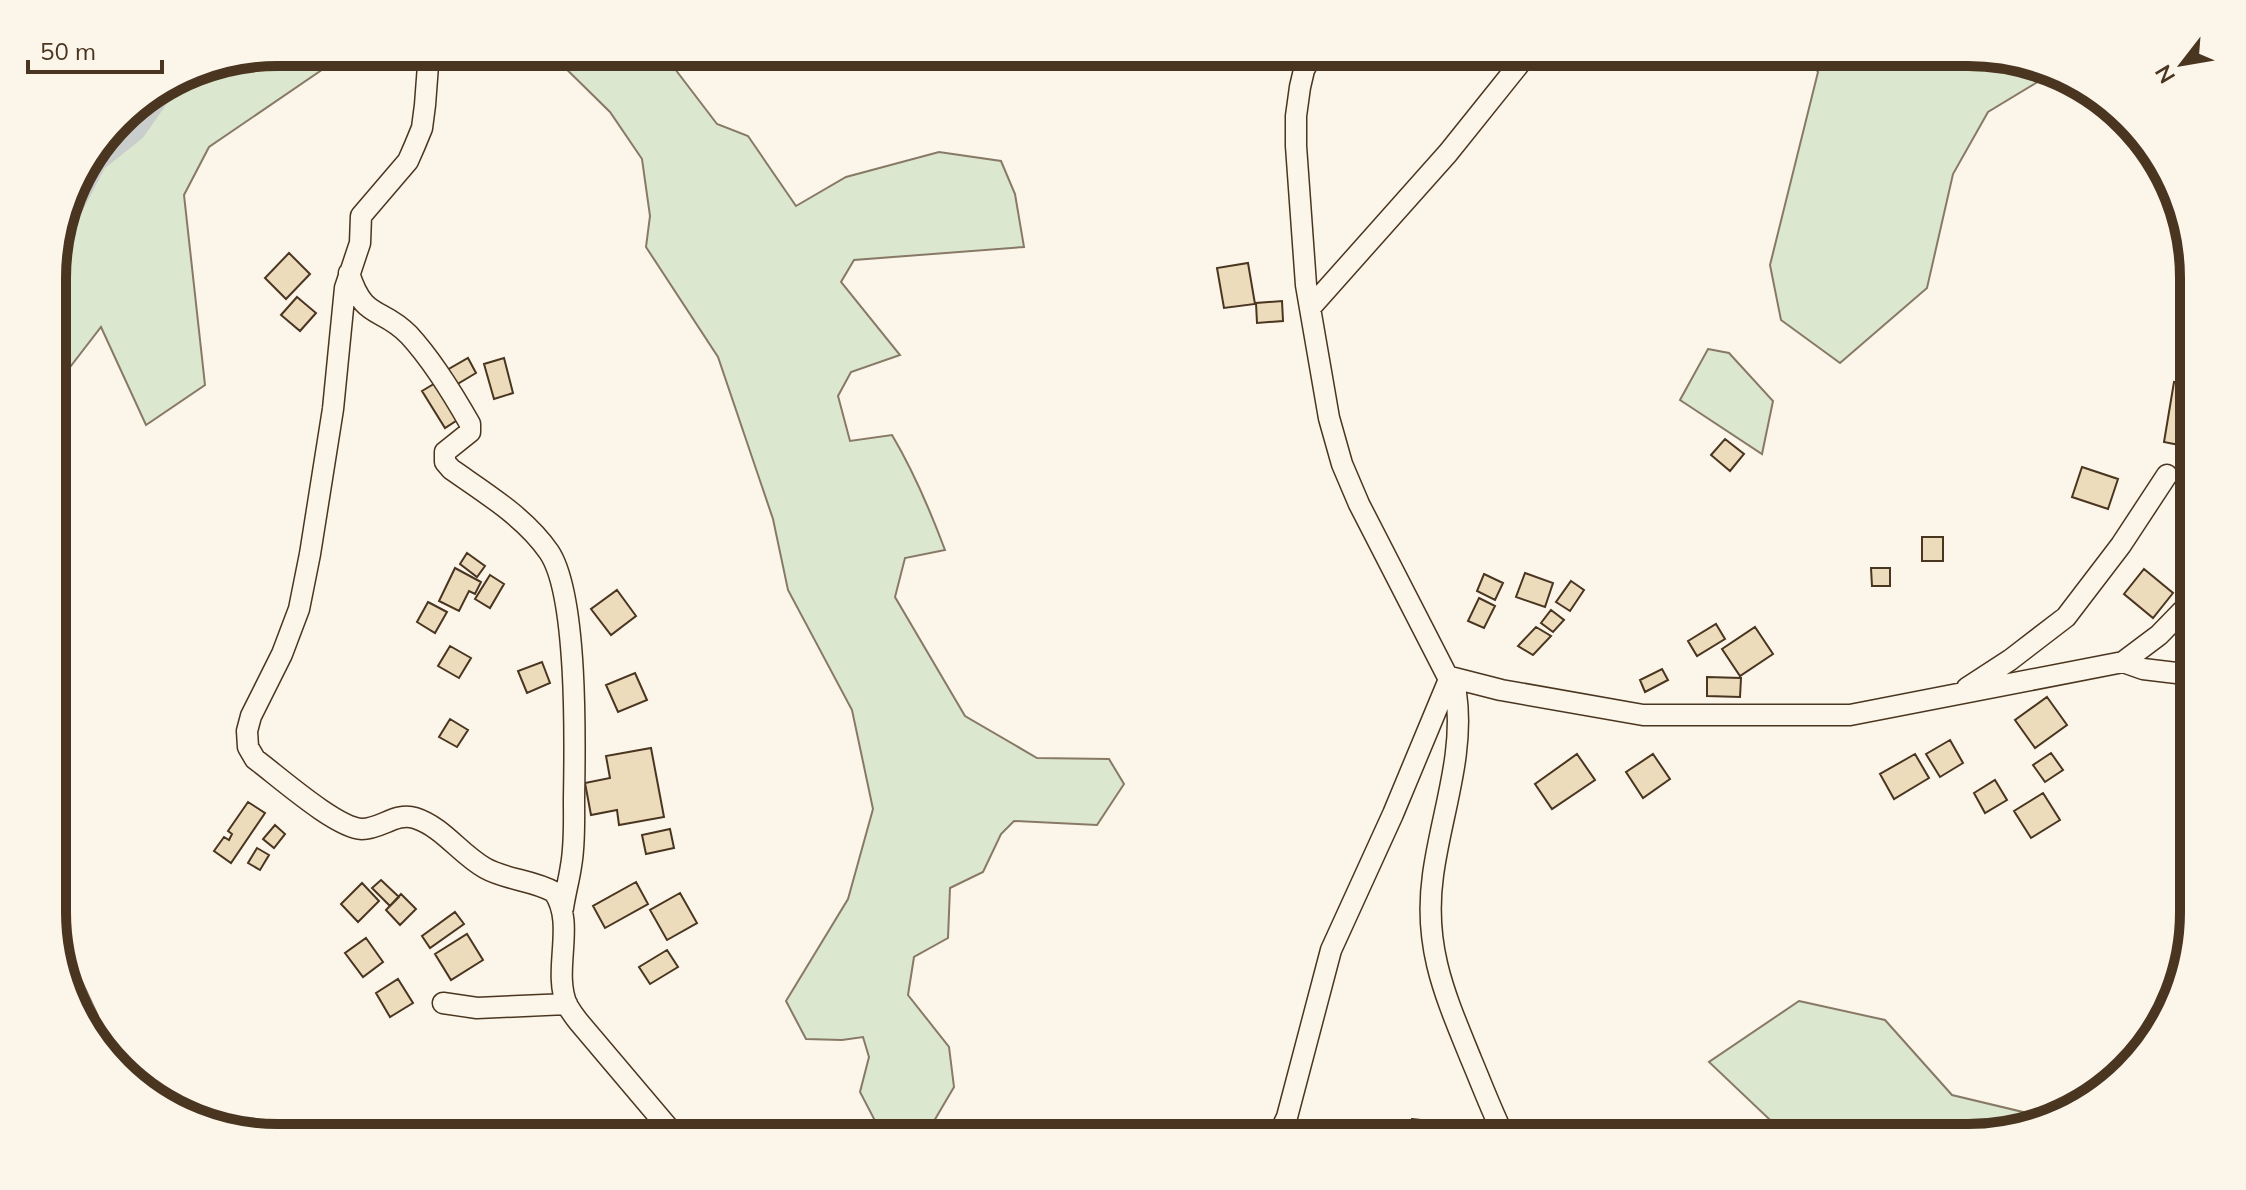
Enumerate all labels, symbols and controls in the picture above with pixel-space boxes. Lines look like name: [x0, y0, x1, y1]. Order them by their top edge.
scale bar: [28, 24, 162, 74]
north arrow: [2142, 24, 2222, 104]
text: 50 m: [40, 36, 96, 66]
text: N: [2149, 60, 2181, 89]

